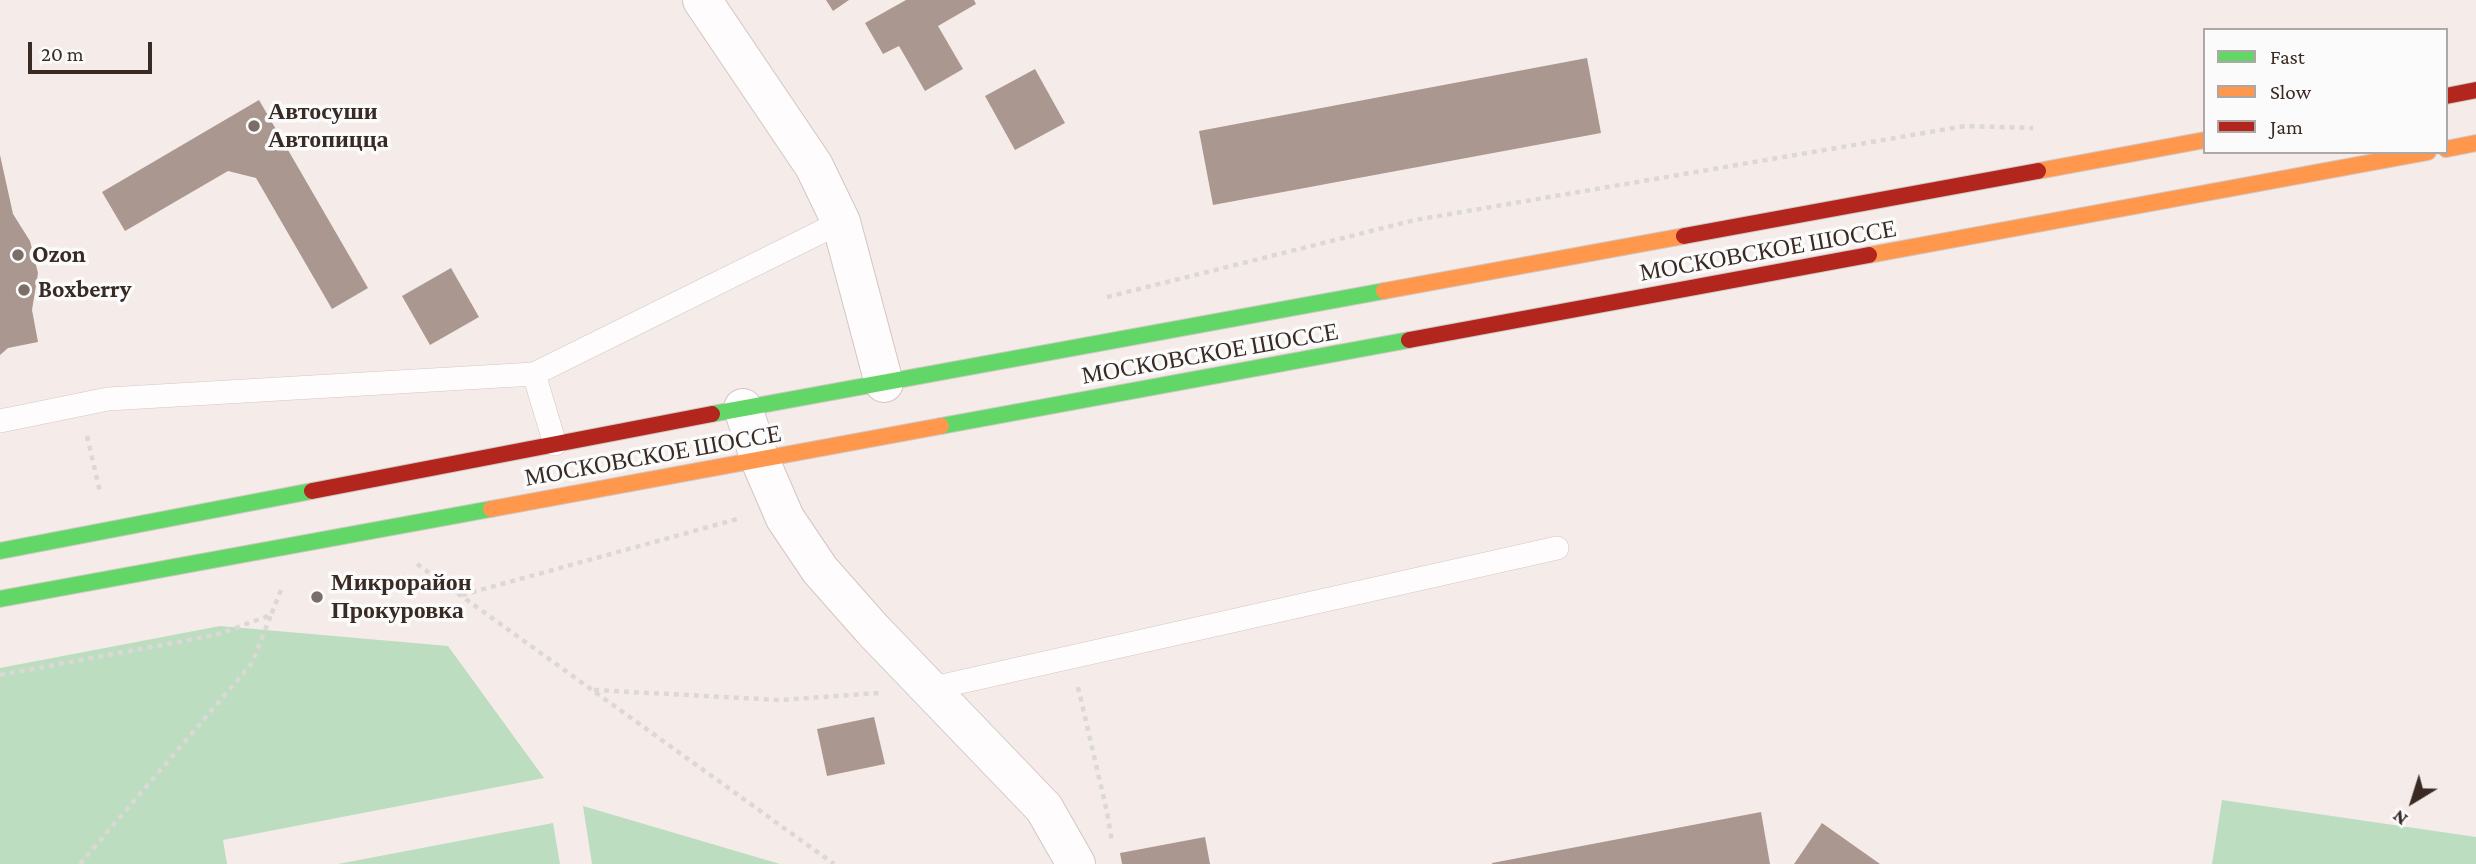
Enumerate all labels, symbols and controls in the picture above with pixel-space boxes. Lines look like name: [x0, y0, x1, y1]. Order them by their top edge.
scale bar: [32, 28, 156, 72]
legend: [2203, 28, 2448, 154]
text: 20 m: [41, 42, 84, 66]
text: Fast: [2270, 45, 2305, 69]
text: Slow: [2270, 80, 2311, 104]
place label: Автосуши Автопицца: [268, 98, 388, 154]
text: Jam: [2270, 115, 2303, 139]
marker: Автосуши Автопицца: [246, 118, 262, 134]
street label: МОСКОВСКОЕ ШОССЕ: [1637, 214, 1899, 288]
place label: Ozon: [32, 241, 86, 269]
marker: Ozon: [10, 247, 26, 263]
place label: Boxberry: [38, 276, 132, 304]
marker: Boxberry: [16, 282, 32, 298]
street label: МОСКОВСКОЕ ШОССЕ: [1079, 317, 1341, 391]
street label: МОСКОВСКОЕ ШОССЕ: [522, 419, 784, 493]
place label: Микрорайон Прокуровка: [331, 569, 472, 625]
marker: Микрорайон Прокуровка: [309, 589, 325, 605]
north arrow: [2378, 766, 2448, 836]
text: N: [2388, 806, 2411, 830]

